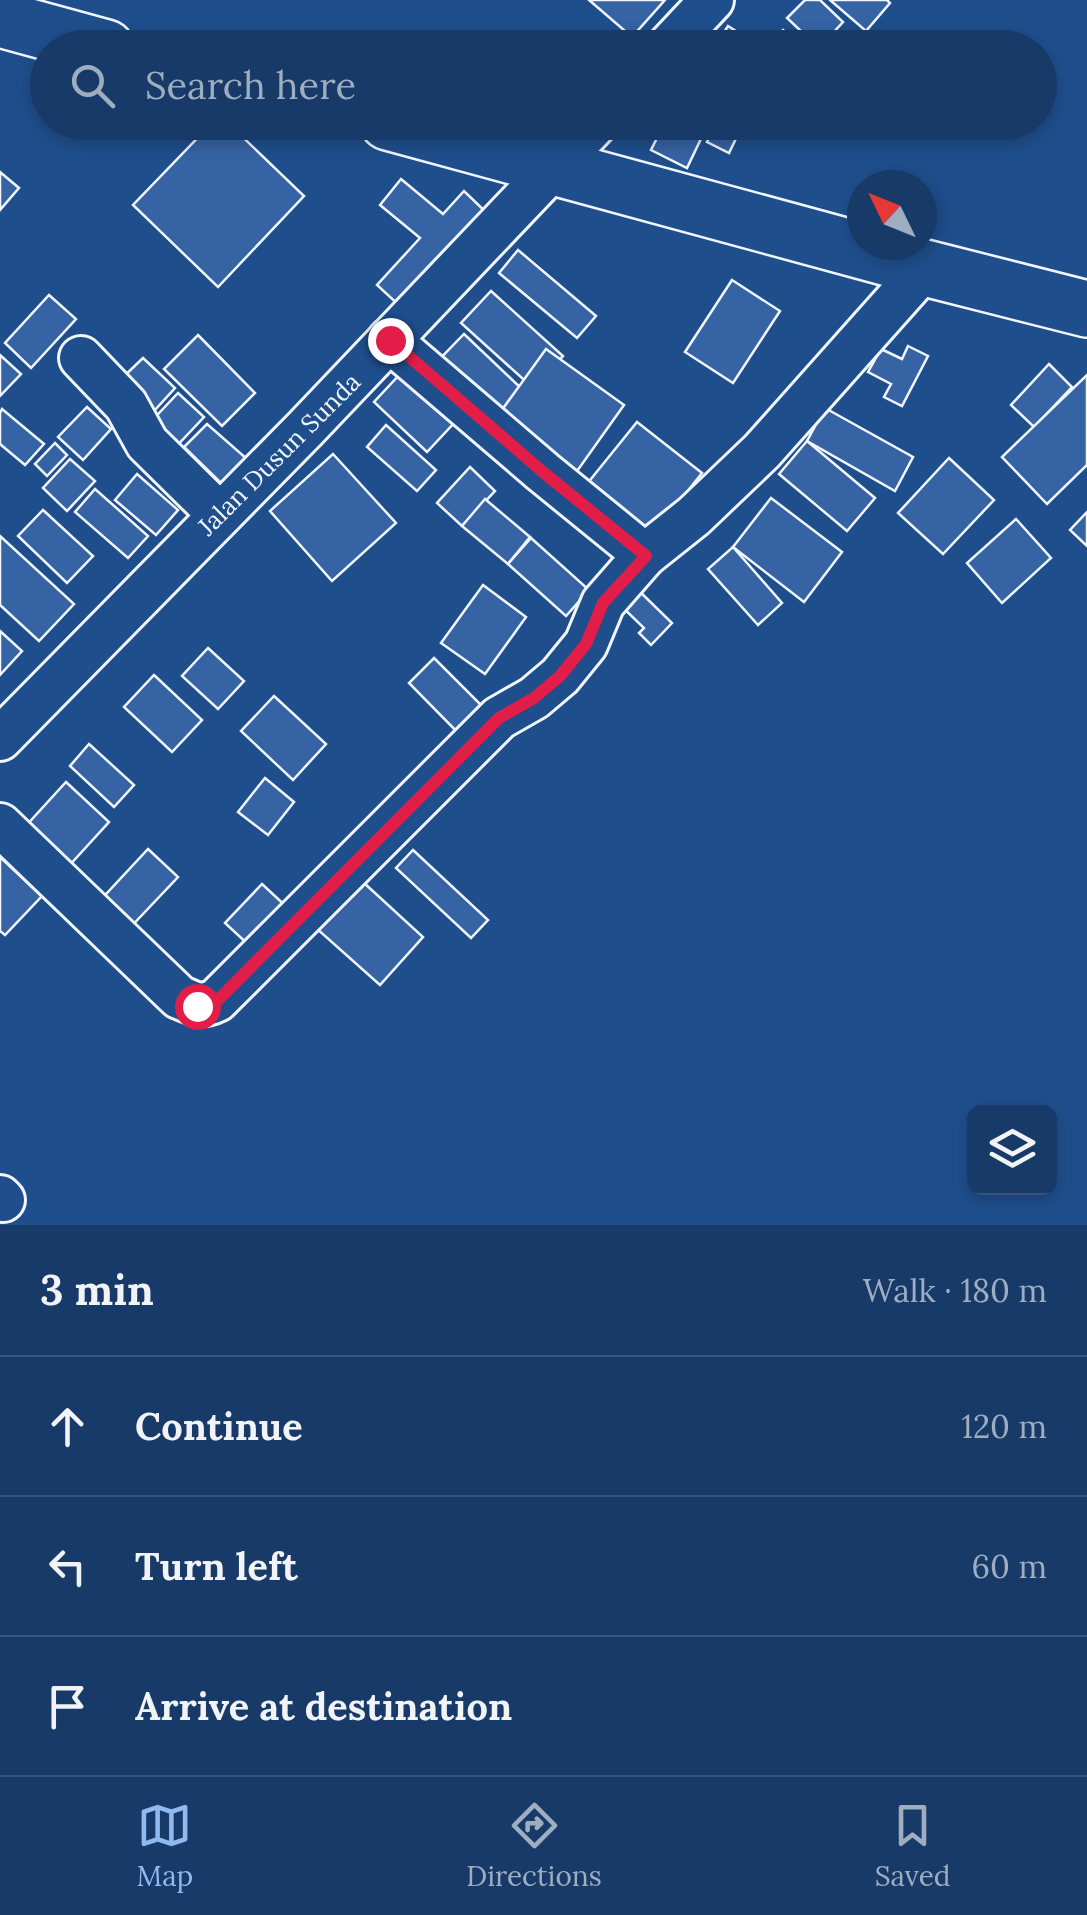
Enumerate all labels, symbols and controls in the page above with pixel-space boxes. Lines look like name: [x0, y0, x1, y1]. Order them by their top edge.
search box: [30, 30, 1057, 140]
icon: search: [65, 58, 120, 113]
text: Search here: [145, 61, 356, 109]
north arrow: [847, 170, 937, 260]
route end: [368, 318, 414, 364]
street label: Jalan Dusun Sunda: [190, 366, 367, 543]
route start: [175, 984, 221, 1030]
map controls: [967, 1105, 1057, 1195]
button: layers: [967, 1105, 1057, 1195]
text: 3 min: [40, 1263, 154, 1317]
text: Walk · 180 m: [863, 1270, 1047, 1311]
icon: ahead: [40, 1399, 95, 1454]
text: Continue: [135, 1402, 303, 1450]
text: 120 m: [961, 1406, 1047, 1447]
icon: left: [40, 1539, 95, 1594]
text: Turn left: [135, 1542, 298, 1590]
text: 60 m: [972, 1546, 1047, 1587]
icon: arrive: [40, 1679, 95, 1734]
text: Arrive at destination: [135, 1682, 512, 1730]
tab: Map: [136, 1798, 193, 1894]
tab: Directions: [466, 1798, 602, 1894]
tab: Saved: [875, 1798, 951, 1894]

